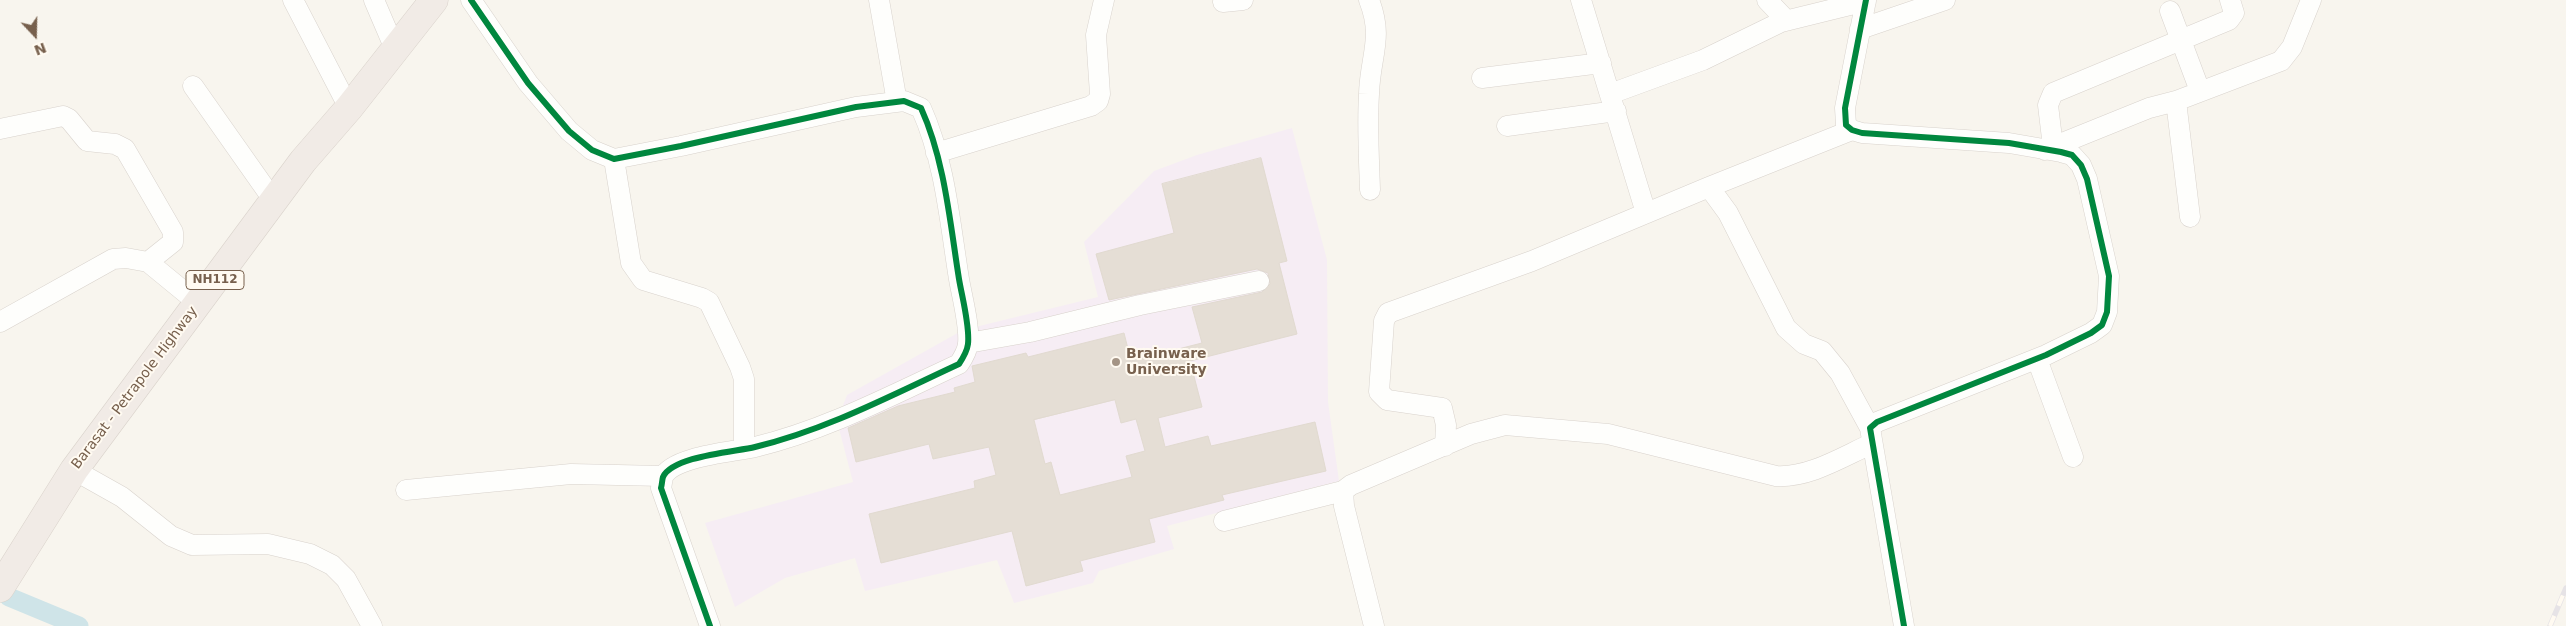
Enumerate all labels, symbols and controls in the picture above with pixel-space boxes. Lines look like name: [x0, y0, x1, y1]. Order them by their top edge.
north arrow: [10, 10, 60, 60]
text: N: [32, 39, 49, 59]
road number: NH112: [186, 270, 244, 290]
street label: Barasat - Petrapole Highway: [68, 303, 202, 473]
place label: Brainware University: [1126, 346, 1207, 378]
marker: Brainware University: [1110, 356, 1122, 368]

